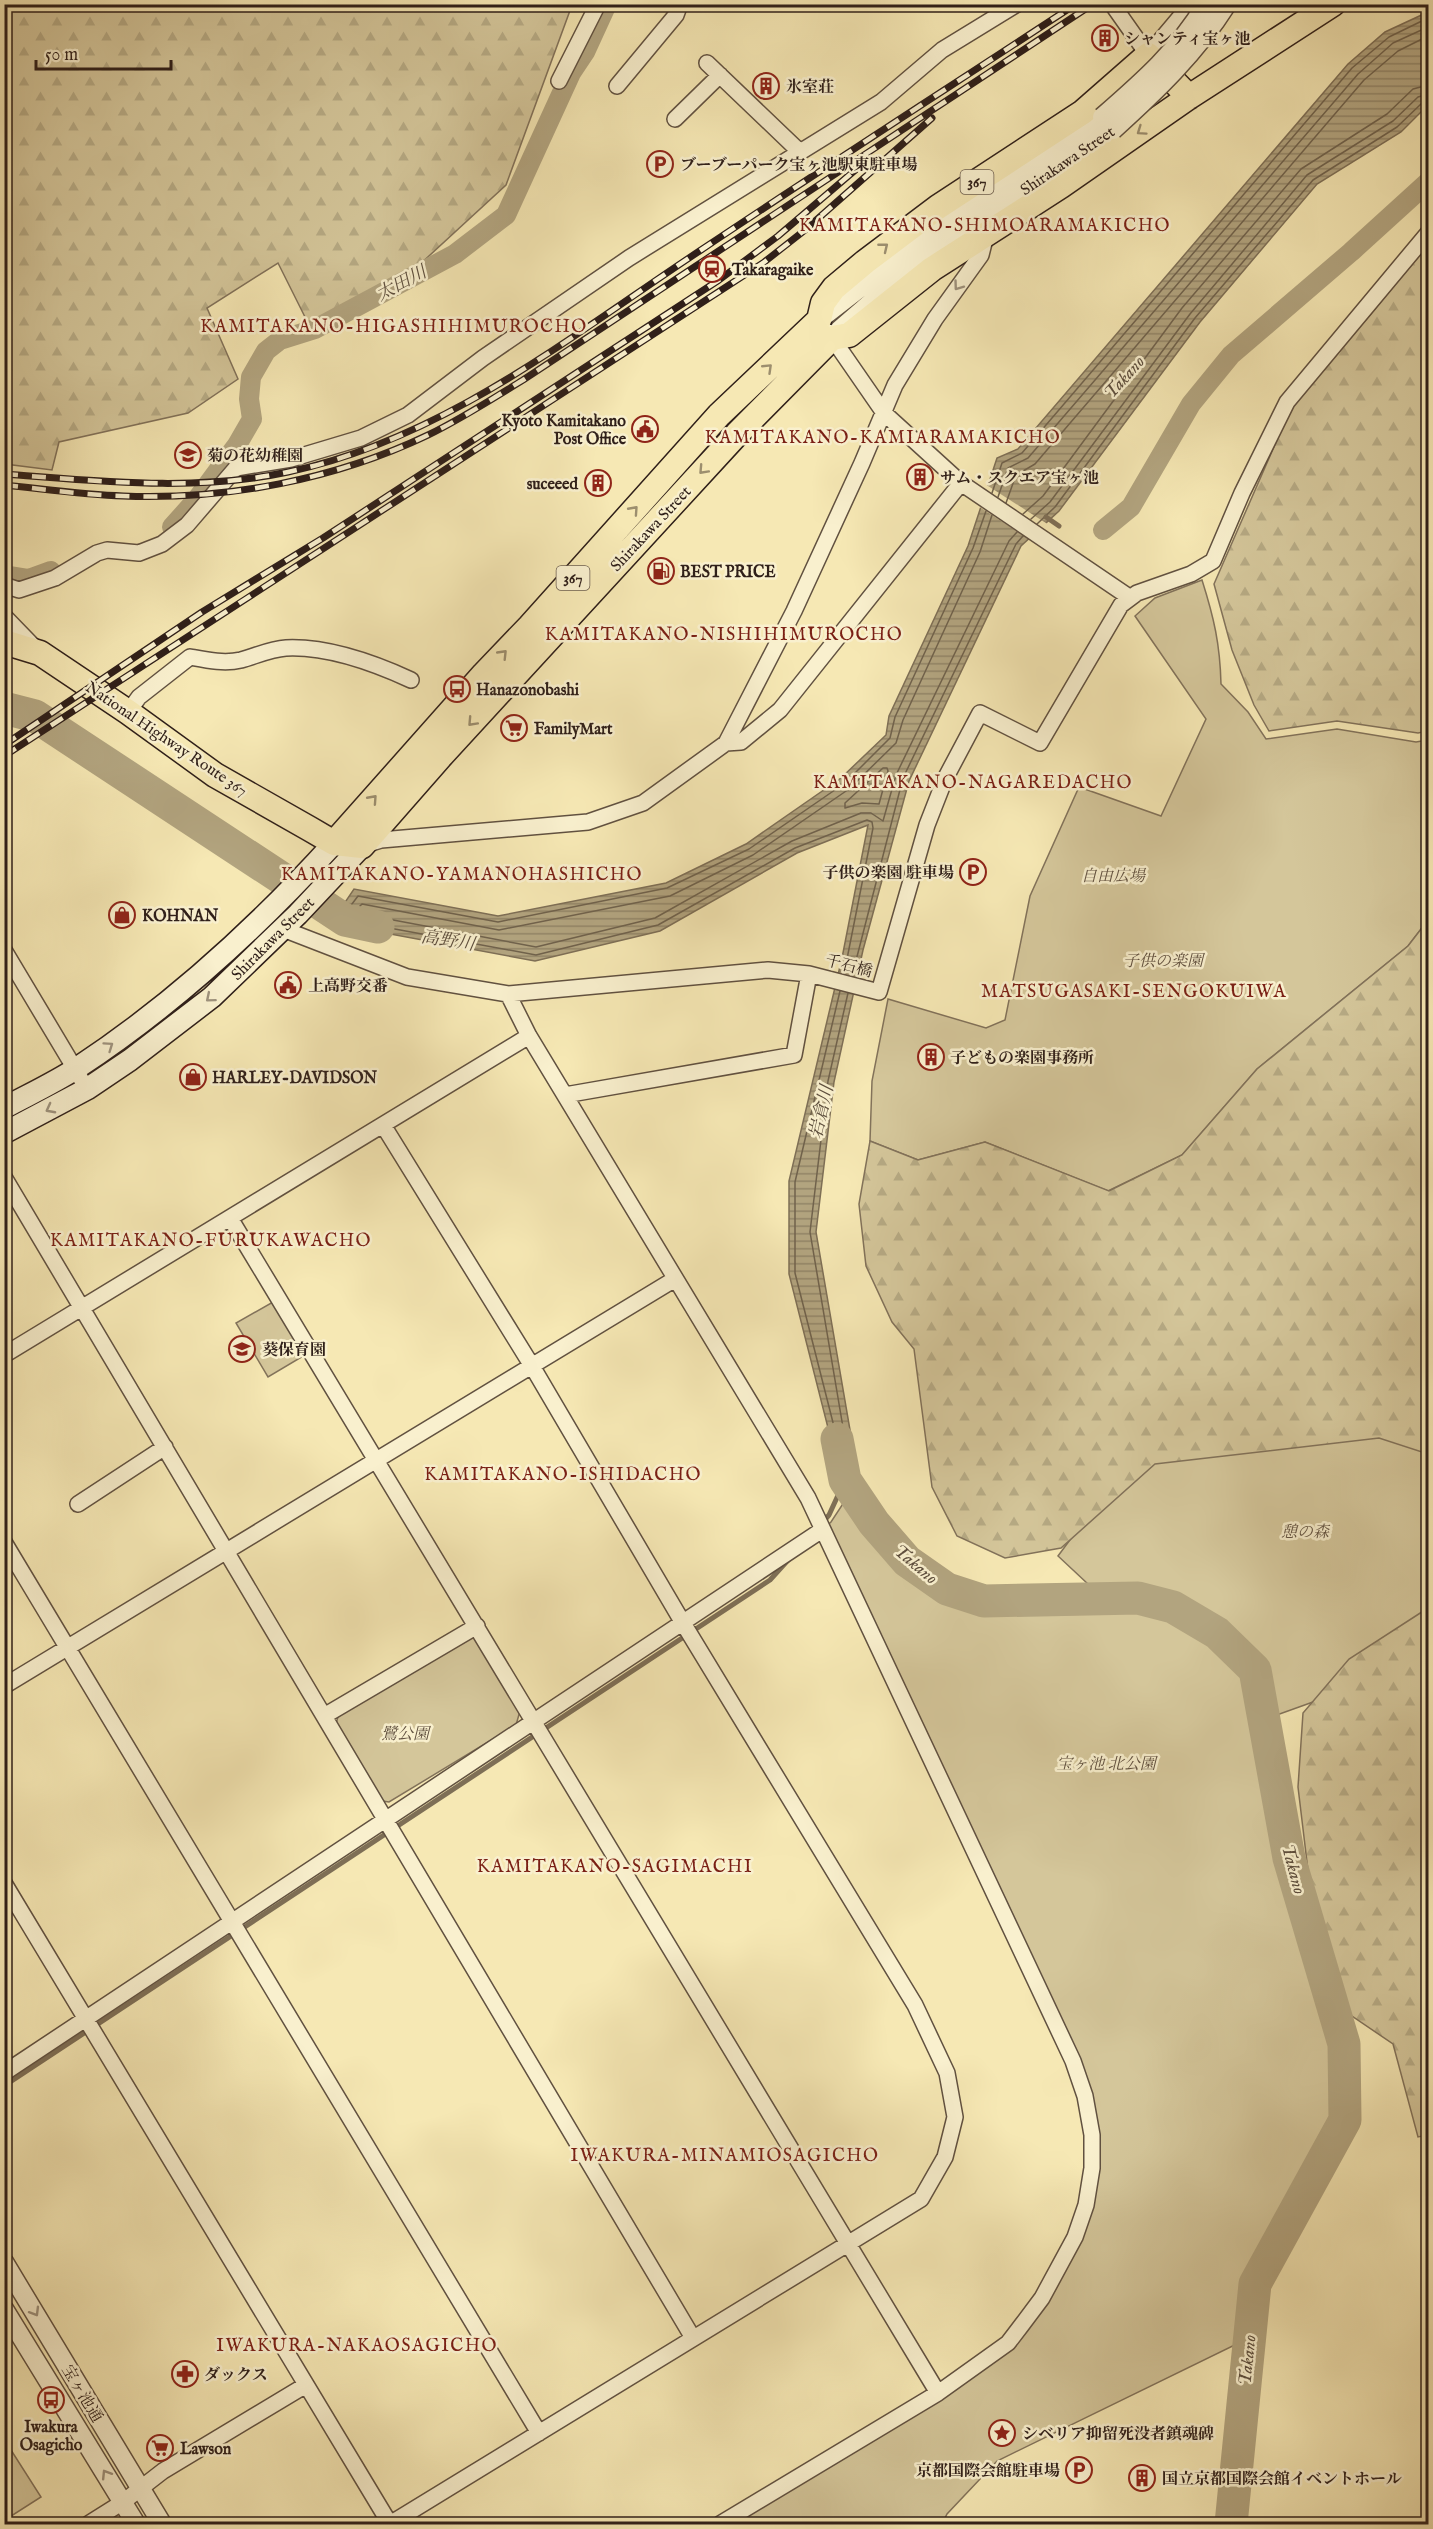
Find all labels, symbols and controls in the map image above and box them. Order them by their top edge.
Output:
building icon: シャンティ宝ヶ池 [1090,23,1120,53]
place label: シャンティ宝ヶ池 [1124,30,1250,50]
scale bar [36,33,171,71]
text: 50 m [45,44,78,67]
building icon: 氷室荘 [751,71,781,101]
place label: 氷室荘 [786,78,834,98]
street label: Shirakawa Street [1017,122,1120,201]
one-way arrow [1137,124,1148,135]
parking icon: ブーブーパーク宝ヶ池駅東駐車場 [645,149,675,179]
place label: ブーブーパーク宝ヶ池駅東駐車場 [680,156,917,176]
road number: 367 [960,170,994,194]
district label: KAMITAKANO-SHIMOARAMAKICHO [799,215,1171,238]
one-way arrow [877,244,888,255]
station icon: Takaragaike [697,254,727,284]
water label: 太田川 [372,261,433,307]
place label: Takaragaike [731,261,814,281]
one-way arrow [954,279,965,290]
district label: KAMITAKANO-HIGASHIHIMUROCHO [200,316,588,339]
water label: Takano [1100,352,1151,404]
one-way arrow [762,364,772,375]
place label: Kyoto Kamitakano Post Office [502,412,627,450]
public building icon: Kyoto Kamitakano Post Office [630,414,660,444]
district label: KAMITAKANO-KAMIARAMAKICHO [705,427,1061,450]
school or university icon: 菊の花幼稚園 [173,440,203,470]
place label: 菊の花幼稚園 [207,447,303,467]
building icon: サム・スクエア宝ヶ池 [905,462,935,492]
one-way arrow [700,463,711,474]
building icon: suceeed [583,468,613,498]
place label: サム・スクエア宝ヶ池 [940,469,1099,489]
place label: suceeed [527,475,578,495]
street label: Shirakawa Street [607,482,697,576]
one-way arrow [627,506,638,516]
fuel station icon: BEST PRICE [646,556,676,586]
place label: BEST PRICE [680,563,776,583]
road number: 367 [556,566,590,590]
district label: KAMITAKANO-NISHIHIMUROCHO [545,624,903,647]
one-way arrow [496,650,507,660]
bus stop icon: Hanazonobashi [442,674,472,704]
street label: National Highway Route 367 [81,678,251,801]
place label: Hanazonobashi [476,681,580,701]
supermarket icon: FamilyMart [499,713,529,743]
one-way arrow [468,715,479,726]
place label: FamilyMart [534,720,613,740]
district label: KAMITAKANO-NAGAREDACHO [813,772,1133,795]
one-way arrow [366,796,377,806]
parking icon: 子供の楽園 駐車場 [958,857,988,887]
district label: KAMITAKANO-YAMANOHASHICHO [281,864,643,887]
place label: 子供の楽園 駐車場 [823,864,954,884]
park label: 自由広場 [1081,867,1147,887]
street label: Shirakawa Street [228,893,320,985]
shop icon: KOHNAN [107,900,137,930]
place label: KOHNAN [142,907,218,927]
water label: 高野川 [419,926,478,957]
street label: 千石橋 [823,951,874,983]
park label: 子供の楽園 [1123,952,1206,972]
public building icon: 上高野交番 [273,970,303,1000]
place label: 上高野交番 [308,977,388,997]
district label: MATSUGASAKI-SENGOKUIWA [981,981,1287,1004]
one-way arrow [206,991,217,1002]
one-way arrow [102,1042,113,1053]
building icon: 子どもの楽園事務所 [916,1042,946,1072]
place label: 子どもの楽園事務所 [950,1049,1094,1069]
shop icon: HARLEY-DAVIDSON [178,1062,208,1092]
place label: HARLEY-DAVIDSON [212,1069,377,1089]
water label: 岩倉川 [805,1081,840,1141]
one-way arrow [46,1102,56,1113]
district label: KAMITAKANO-FURUKAWACHO [50,1230,372,1253]
school or university icon: 葵保育園 [227,1334,257,1364]
place label: 葵保育園 [262,1341,326,1361]
district label: KAMITAKANO-ISHIDACHO [424,1464,702,1487]
park label: 憩の森 [1281,1523,1331,1543]
water label: Takano [888,1540,942,1590]
park label: 鷺公園 [381,1725,432,1745]
park label: 宝ヶ池 北公園 [1056,1755,1159,1775]
water label: Takano [1275,1842,1310,1897]
district label: KAMITAKANO-SAGIMACHI [477,1856,753,1879]
district label: IWAKURA-MINAMIOSAGICHO [571,2145,879,2168]
one-way arrow [27,2306,39,2316]
water label: Takano [1234,2334,1263,2387]
district label: IWAKURA-NAKAOSAGICHO [216,2335,498,2358]
pharmacy icon: ダックス [170,2359,200,2389]
street label: 宝ヶ池通 [56,2361,106,2427]
place label: ダックス [204,2366,268,2386]
bus stop icon: Iwakura Osagicho [36,2385,66,2415]
place label: Iwakura Osagicho [20,2418,83,2456]
place icon: シベリア抑留死没者鎮魂碑 [987,2418,1017,2448]
place label: シベリア抑留死没者鎮魂碑 [1022,2425,1214,2445]
supermarket icon: Lawson [145,2433,175,2463]
place label: Lawson [180,2440,232,2460]
parking icon: 京都国際会館駐車場 [1064,2455,1094,2485]
place label: 京都国際会館駐車場 [916,2462,1060,2482]
building icon: 国立京都国際会館イベントホール [1127,2463,1157,2493]
one-way arrow [101,2470,113,2480]
place label: 国立京都国際会館イベントホール [1162,2470,1402,2490]

